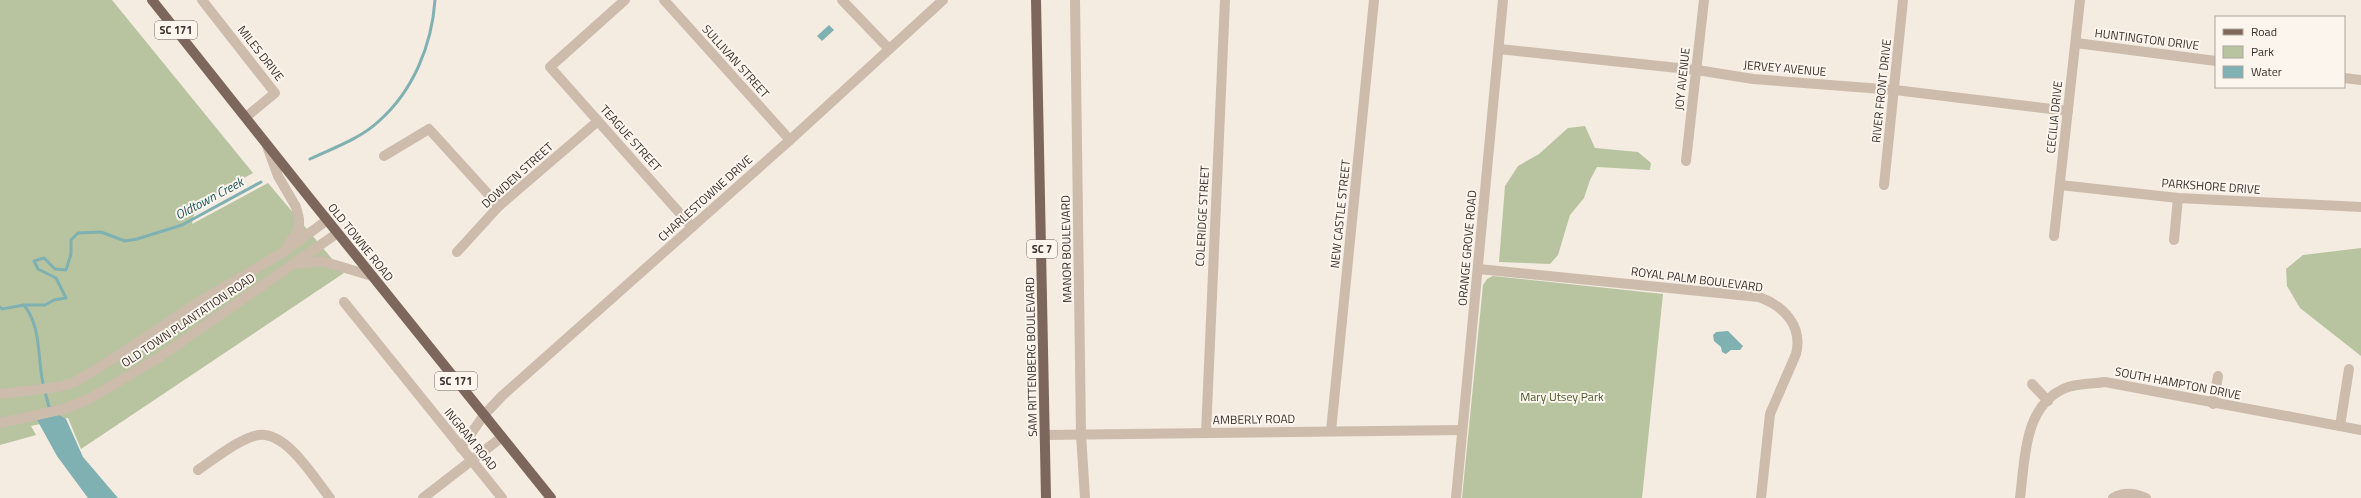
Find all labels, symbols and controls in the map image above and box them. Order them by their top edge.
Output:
legend [2215,16,2345,88]
street label: SULLIVAN STREET [698,20,775,102]
road number: SC 171 [155,21,197,39]
street label: MILES DRIVE [233,21,289,85]
text: Road [2251,22,2277,41]
street label: HUNTINGTON DRIVE [2094,23,2201,55]
street label: RIVER FRONT DRIVE [1866,38,1896,144]
text: Park [2251,42,2274,61]
street label: JOY AVENUE [1669,46,1695,111]
street label: JERVEY AVENUE [1743,55,1828,81]
text: Water [2251,62,2282,81]
street label: CECILIA DRIVE [2041,79,2067,154]
street label: TEAGUE STREET [596,100,667,176]
street label: DOWDEN STREET [477,137,558,213]
street label: CHARLESTOWNE DRIVE [653,150,757,246]
street label: NEW CASTLE STREET [1325,158,1355,269]
street label: COLERIDGE STREET [1190,164,1214,267]
water label: Oldtown Creek [171,171,249,224]
street label: PARKSHORE DRIVE [2161,173,2261,199]
street label: ORANGE GROVE ROAD [1452,189,1482,307]
street label: MANOR BOULEVARD [1056,195,1076,303]
street label: OLD TOWNE ROAD [323,199,399,286]
road number: SC 7 [1027,240,1057,258]
street label: ROYAL PALM BOULEVARD [1630,261,1764,297]
street label: OLD TOWN PLANTATION ROAD [117,268,259,372]
street label: SAM RITTENBERG BOULEVARD [1020,277,1042,437]
street label: SOUTH HAMPTON DRIVE [2113,361,2243,405]
road number: SC 171 [435,372,477,390]
park label: Mary Utsey Park [1520,387,1604,406]
street label: INGRAM ROAD [440,404,502,475]
street label: AMBERLY ROAD [1213,409,1296,429]

